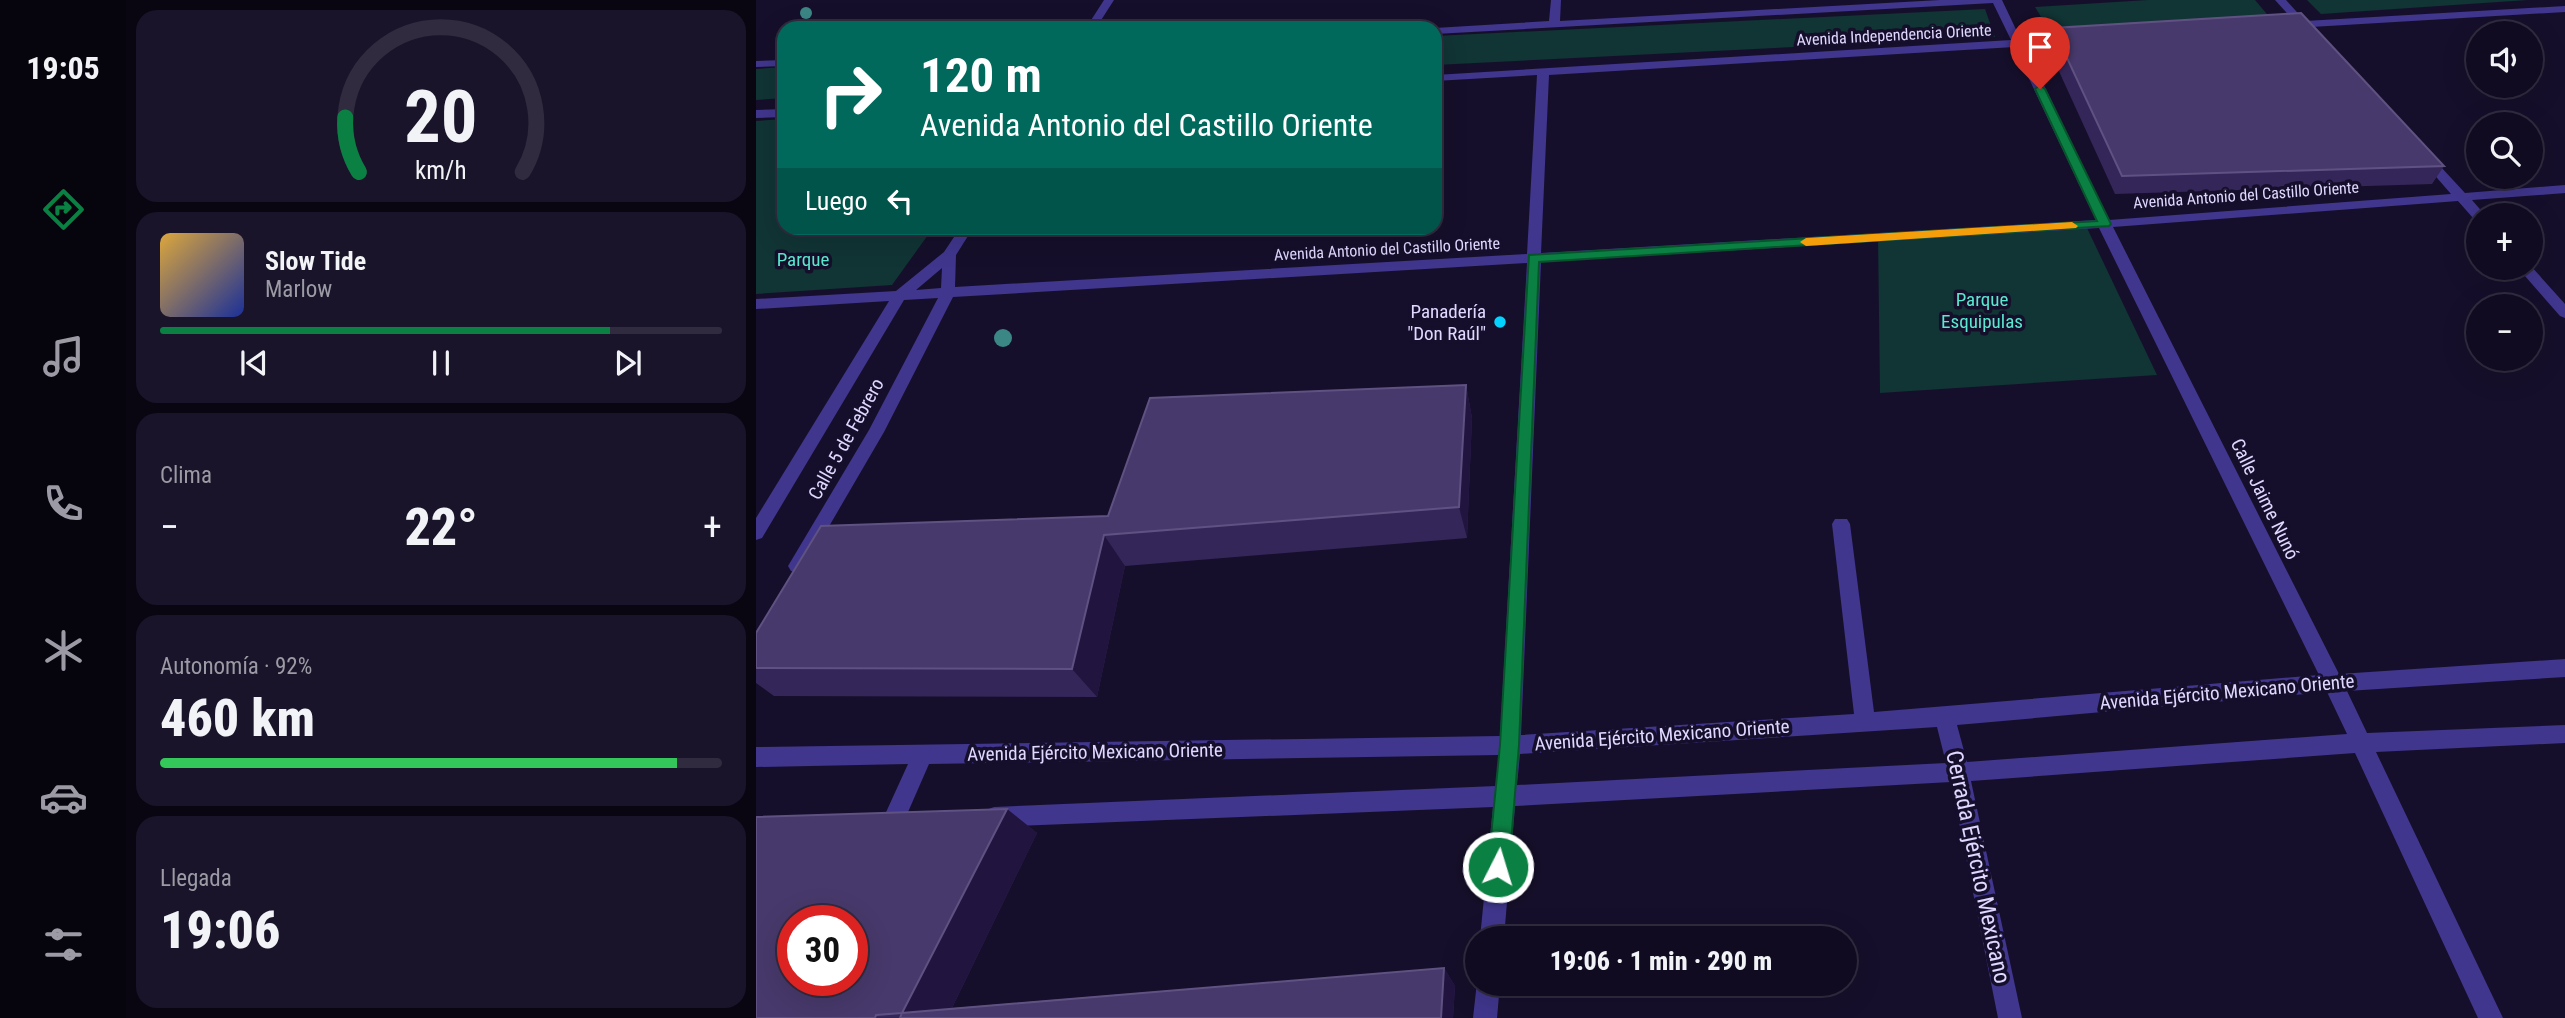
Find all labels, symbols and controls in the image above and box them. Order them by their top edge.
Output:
pin [2010,17,2070,89]
street label: Avenida Independencia Oriente [1796,20,1992,50]
map controls [2466,21,2543,371]
button: sound [2466,21,2543,98]
icon: arrive [2021,28,2059,66]
text: 120 m [920,47,1042,104]
text: 19:05 [26,49,100,87]
icon: right [805,49,896,140]
text: 20 [404,74,478,160]
text: Avenida Antonio del Castillo Oriente [920,106,1373,144]
button: search [2466,112,2543,189]
text: km/h [415,156,467,185]
street label: Avenida Antonio del Castillo Oriente [2132,178,2360,212]
icon: left [881,182,919,220]
icon: directions [39,185,88,234]
text: Luego [805,186,867,216]
button: + [2466,203,2543,280]
street label: Avenida Antonio del Castillo Oriente [1273,234,1501,264]
text: Slow Tide [265,246,366,276]
park label: Parque [777,248,829,271]
text: Marlow [265,276,332,303]
park label: Parque Esquipulas [1941,288,2023,333]
button: − [2466,294,2543,371]
place label: Panadería "Don Raúl" [1407,300,1486,345]
marker: Panadería "Don Raúl" [1492,314,1508,330]
icon: music [39,332,88,381]
icon: previous [235,344,273,382]
icon: pause [422,344,460,382]
icon: next [609,344,647,382]
street label: Calle 5 de Febrero [803,374,889,504]
street label: Calle Jaime Nunó [2226,435,2304,563]
text: Clima [160,462,212,489]
icon: phone [39,479,88,528]
text: 22° [404,497,478,558]
text: − [160,505,179,549]
text: + [703,505,722,549]
icon: climate [39,626,88,675]
text: Autonomía · 92% [160,653,312,680]
street label: Avenida Ejército Mexicano Oriente [2099,669,2355,715]
text: 460 km [160,688,315,749]
street label: Avenida Ejército Mexicano Oriente [1534,715,1790,755]
street label: Avenida Ejército Mexicano Oriente [967,738,1223,766]
street label: Cerrada Ejército Mexicano [1940,748,2016,986]
icon: car [39,773,88,822]
position arrow [1461,830,1535,904]
text: Llegada [160,865,232,892]
text: 19:06 [160,900,280,961]
speed limit sign: 30 [777,905,868,996]
icon: filters [39,920,88,969]
text: 19:06 · 1 min · 290 m [1550,946,1772,976]

